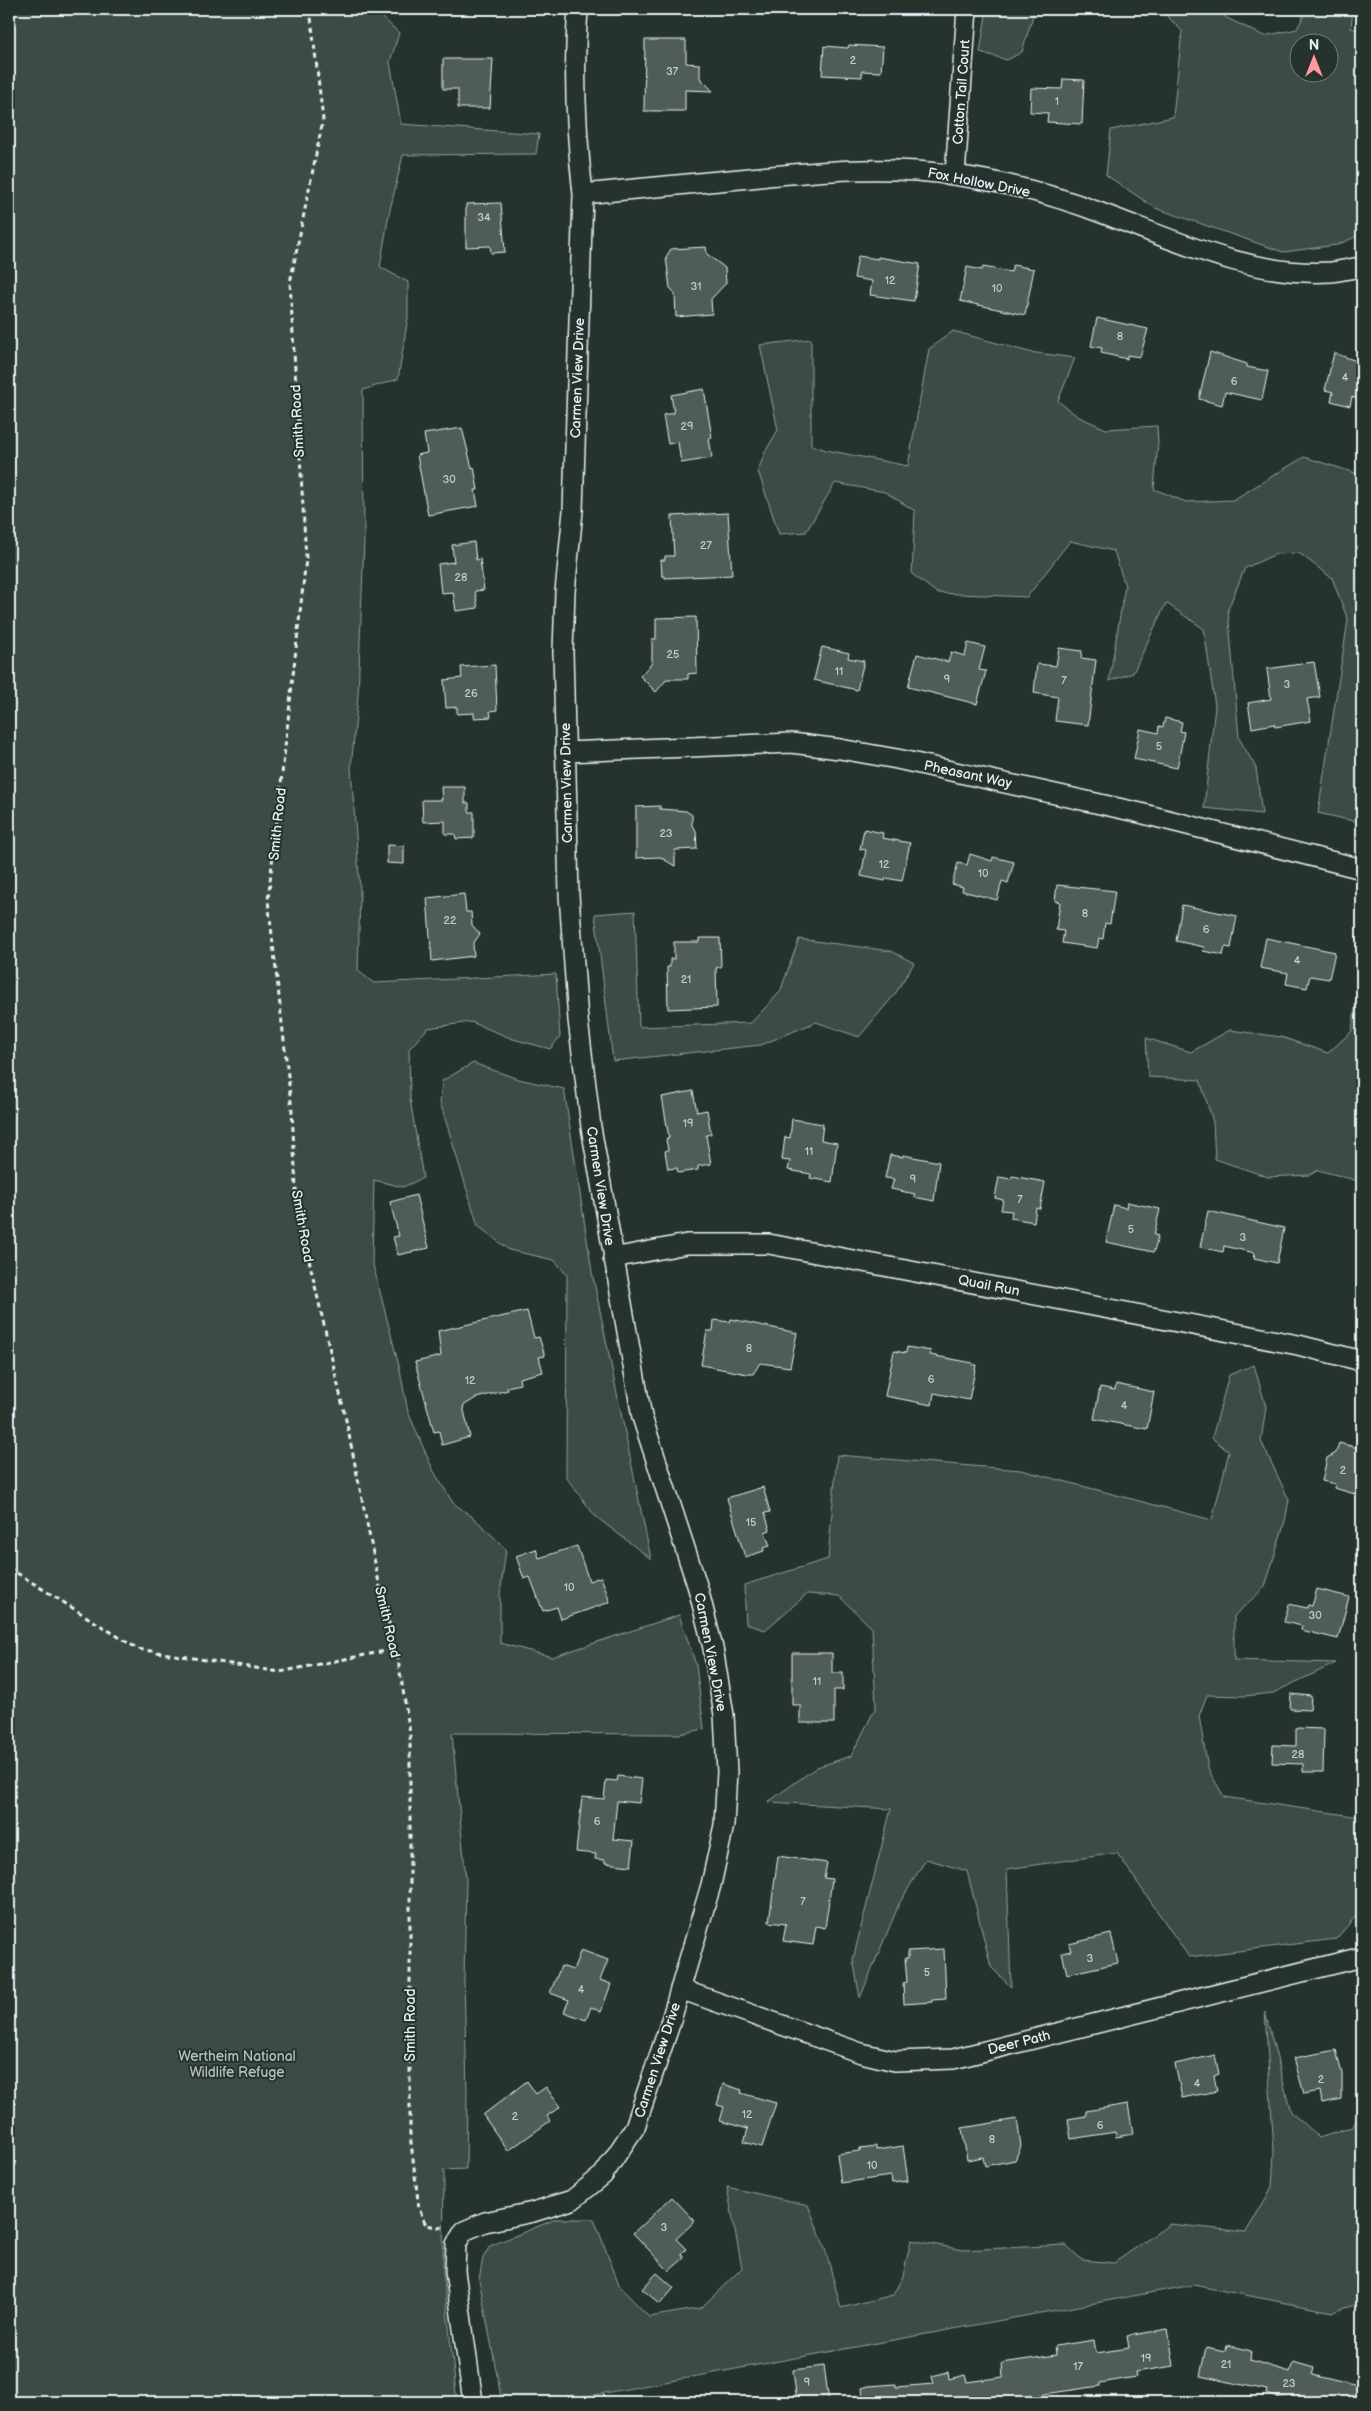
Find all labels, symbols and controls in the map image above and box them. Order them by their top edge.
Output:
north arrow [1288,32,1338,82]
text: N [1309,37,1319,54]
street label: Cotton Tail Court [949,38,974,145]
house number: 2 [850,54,857,67]
house number: 37 [666,65,679,78]
house number: 1 [1055,95,1059,108]
street label: Fox Hollow Drive [926,164,1032,201]
house number: 34 [477,211,491,224]
house number: 12 [885,274,896,287]
house number: 31 [690,280,702,293]
house number: 10 [992,282,1003,295]
street label: Carmen View Drive [567,318,588,438]
house number: 8 [1117,330,1123,343]
house number: 4 [1342,371,1349,384]
house number: 6 [1231,375,1238,388]
street label: Smith Road [287,384,308,458]
house number: 29 [681,420,693,433]
house number: 30 [442,473,456,486]
house number: 27 [700,539,713,552]
house number: 28 [455,571,467,584]
house number: 25 [667,648,679,661]
house number: 11 [835,665,843,678]
house number: 9 [944,673,950,686]
house number: 7 [1061,674,1067,687]
house number: 3 [1284,678,1291,691]
house number: 26 [464,687,478,700]
street label: Carmen View Drive [557,723,576,843]
house number: 5 [1156,740,1162,753]
street label: Pheasant Way [922,757,1014,792]
street label: Smith Road [265,787,290,861]
house number: 23 [659,827,673,840]
house number: 12 [879,858,890,871]
house number: 10 [978,867,989,880]
house number: 8 [1082,907,1088,920]
house number: 22 [444,914,457,927]
house number: 6 [1203,923,1210,936]
house number: 4 [1294,954,1301,967]
house number: 21 [681,973,691,986]
house number: 19 [683,1117,693,1130]
street label: Carmen View Drive [583,1125,618,1247]
house number: 11 [805,1145,813,1158]
house number: 9 [910,1173,916,1186]
street label: Smith Road [288,1189,317,1264]
house number: 7 [1017,1193,1023,1206]
house number: 5 [1128,1223,1134,1236]
house number: 3 [1240,1231,1247,1244]
street label: Quail Run [957,1271,1021,1300]
house number: 8 [746,1342,752,1355]
house number: 6 [928,1373,935,1386]
house number: 12 [465,1374,476,1387]
house number: 4 [1121,1399,1128,1412]
house number: 2 [1340,1464,1347,1477]
house number: 15 [746,1516,756,1529]
house number: 10 [564,1581,575,1594]
street label: Smith Road [371,1585,404,1660]
street label: Carmen View Drive [691,1591,730,1713]
house number: 30 [1308,1609,1322,1622]
house number: 11 [813,1675,821,1688]
house number: 28 [1292,1748,1304,1761]
house number: 6 [594,1815,601,1828]
house number: 7 [800,1895,806,1908]
house number: 3 [1087,1952,1094,1965]
house number: 5 [924,1966,930,1979]
house number: 4 [578,1983,585,1996]
street label: Smith Road [402,1989,419,2062]
street label: Carmen View Drive [631,2000,684,2120]
street label: Deer Path [986,2026,1052,2058]
park label: Wertheim National Wildlife Refuge [178,2048,296,2081]
house number: 2 [1318,2073,1325,2086]
house number: 4 [1194,2077,1201,2090]
house number: 12 [742,2108,753,2121]
house number: 2 [512,2110,519,2123]
house number: 6 [1097,2119,1104,2132]
house number: 8 [989,2133,995,2146]
house number: 10 [867,2159,878,2172]
house number: 3 [661,2221,668,2234]
house number: 19 [1141,2352,1151,2365]
house number: 21 [1221,2358,1231,2371]
house number: 17 [1073,2360,1083,2373]
house number: 9 [804,2376,810,2389]
house number: 23 [1282,2377,1296,2390]

